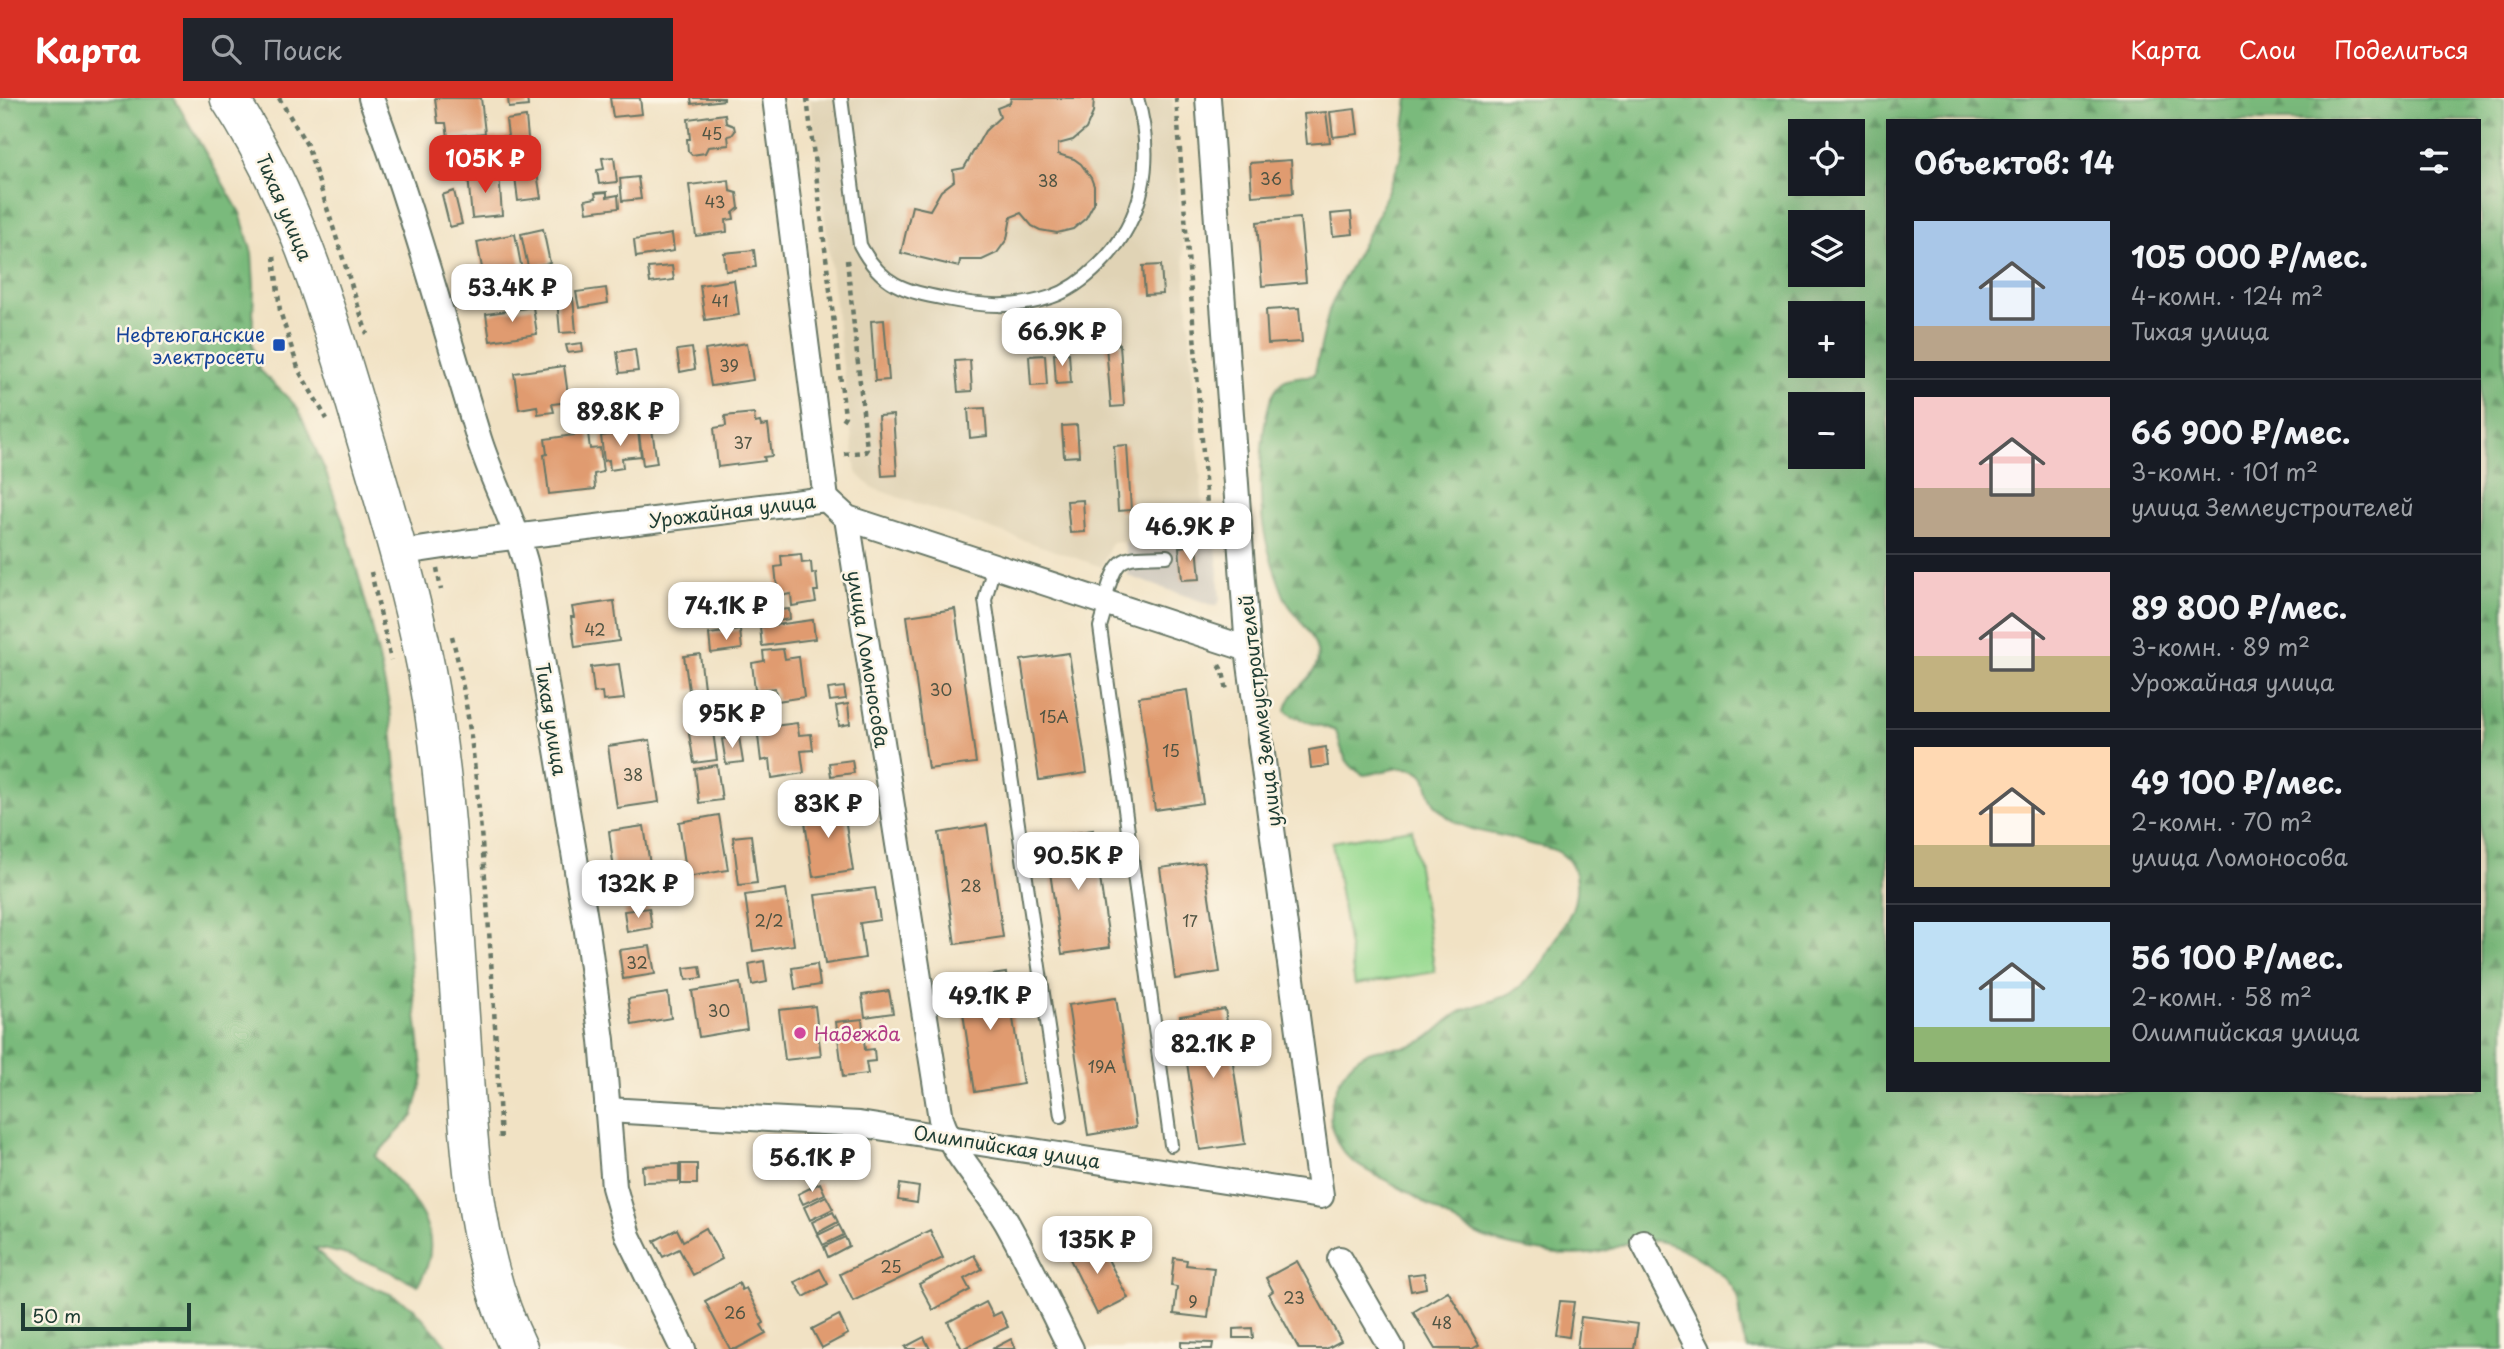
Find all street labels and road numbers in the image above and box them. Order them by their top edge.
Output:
street label: Тихая улица [250,149,320,265]
street label: Урожайная улица [647,486,817,534]
street label: улица Ломоносова [841,568,897,750]
street label: улица Землеустроителей [1231,593,1287,829]
street label: Тихая улица [529,661,575,778]
street label: Олимпийская улица [912,1117,1102,1175]

